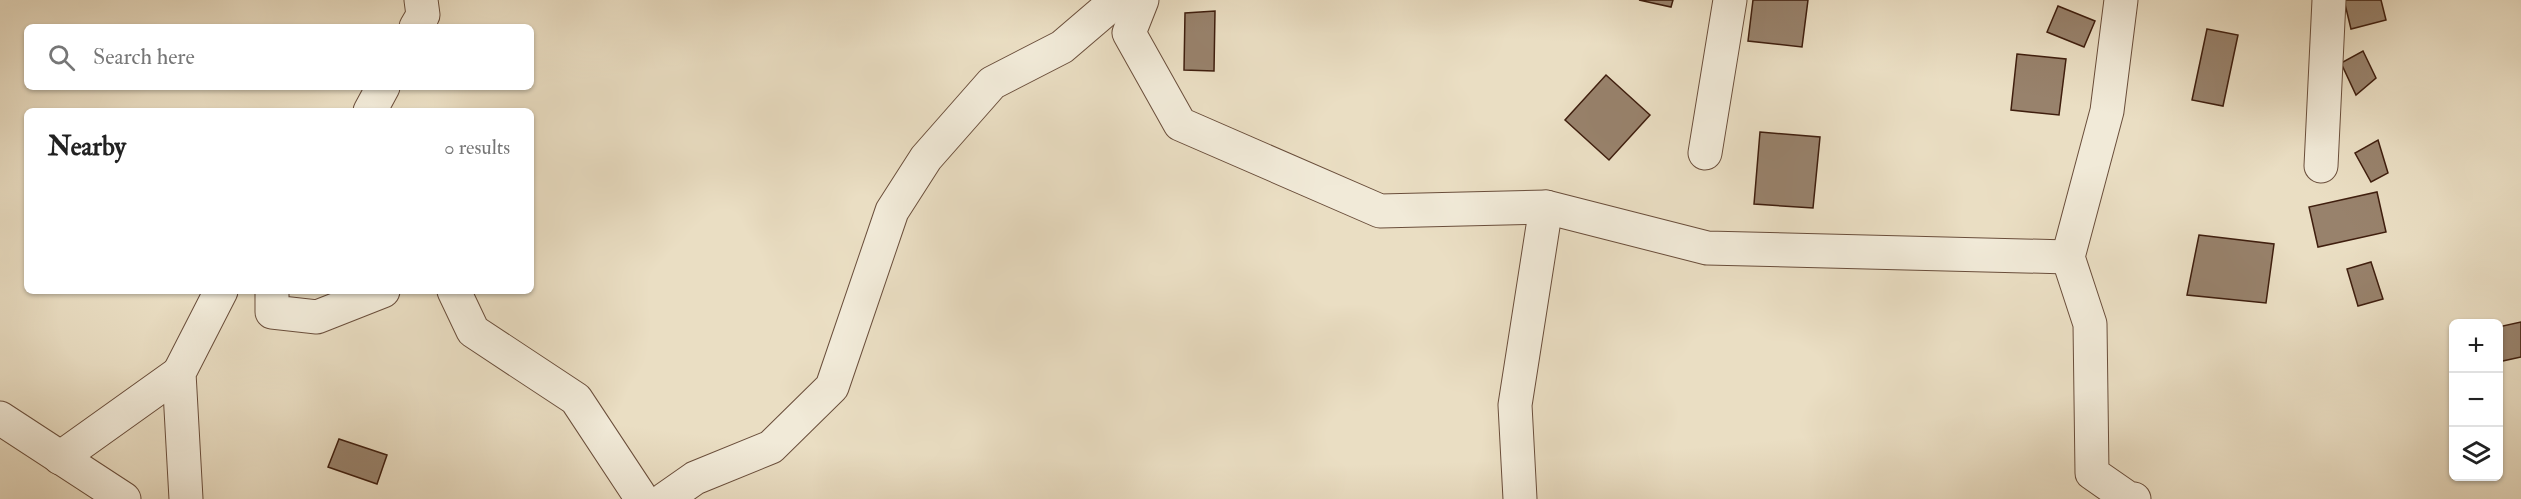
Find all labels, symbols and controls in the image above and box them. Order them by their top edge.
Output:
search box [24,24,534,90]
icon: search [45,41,78,74]
text: Search here [93,43,195,71]
text: Nearby [48,131,126,163]
text: 0 results [444,135,510,160]
map controls [2449,319,2503,481]
button: + [2449,319,2503,373]
button: − [2449,373,2503,427]
button: layers [2449,427,2503,481]

